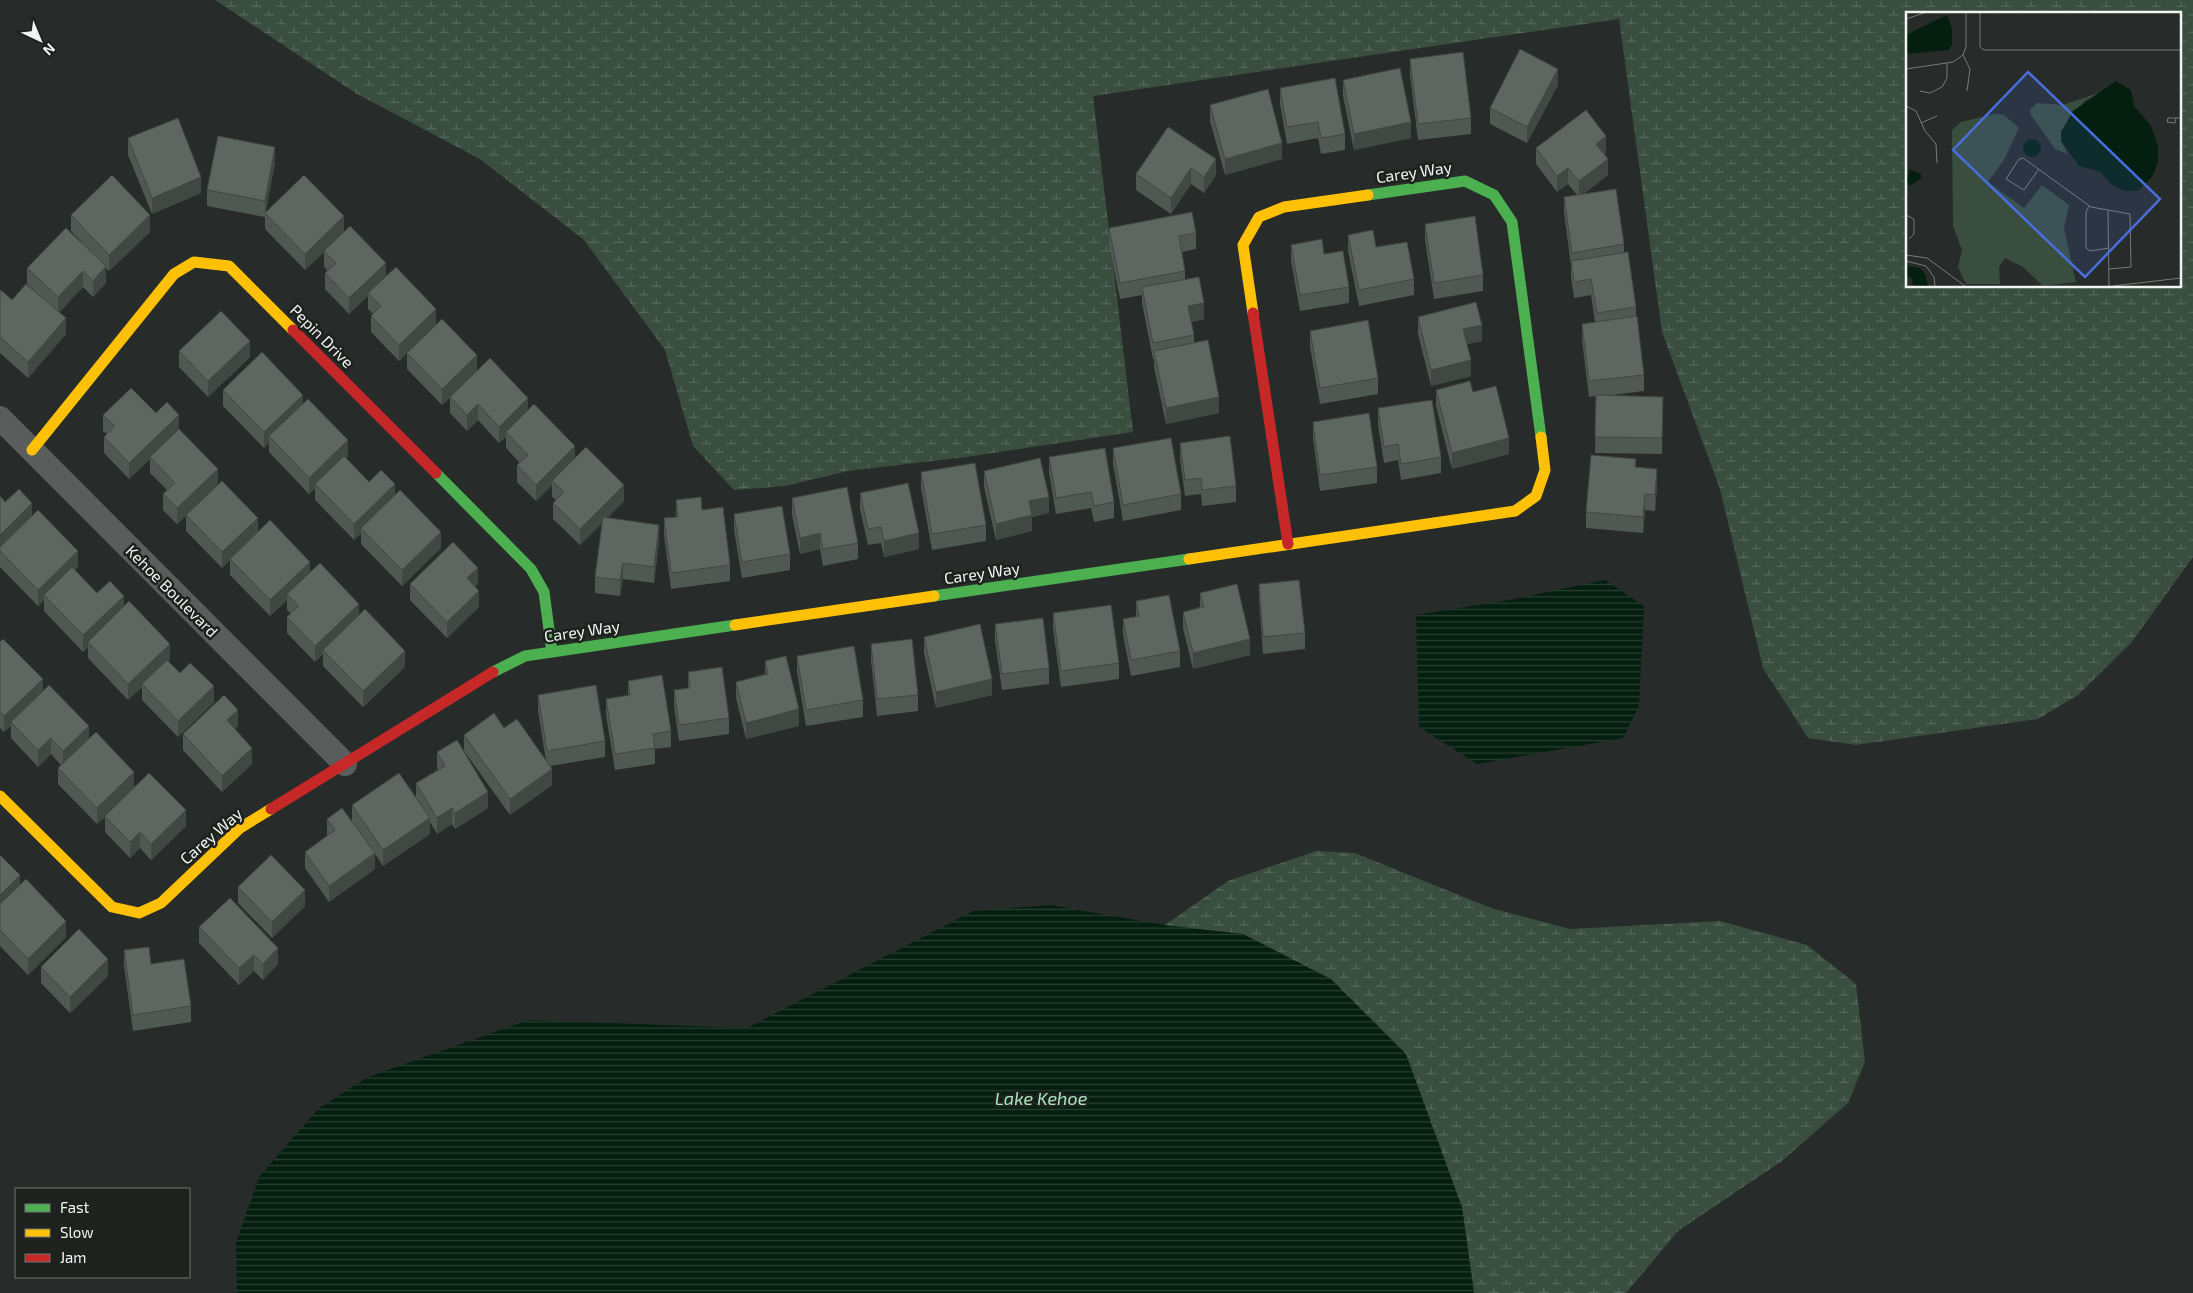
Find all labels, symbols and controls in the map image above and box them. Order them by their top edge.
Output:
inset map [1906,12,2180,288]
north arrow [15,15,65,65]
text: N [40,40,59,59]
street label: Carey Way [1375,157,1454,186]
street label: Pepin Drive [287,300,358,371]
street label: Kehoe Boulevard [122,541,222,641]
street label: Carey Way [943,558,1022,587]
street label: Carey Way [543,616,622,645]
street label: Carey Way [176,803,246,868]
water label: Lake Kehoe [995,1087,1088,1109]
legend [15,1188,190,1278]
text: Fast [60,1198,90,1216]
text: Slow [60,1223,94,1241]
text: Jam [60,1248,86,1266]

